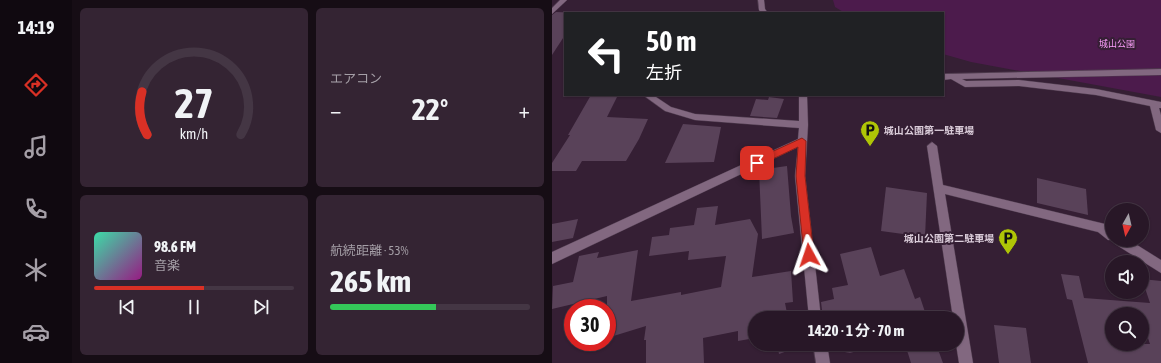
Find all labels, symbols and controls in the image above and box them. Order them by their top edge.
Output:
text: 14:19 [17,17,55,38]
text: 50 m [646,25,696,57]
icon: left [580,28,632,80]
park label: 城山公園 [1099,39,1135,49]
text: 左折 [646,62,682,83]
icon: directions [22,71,50,99]
text: エアコン [330,71,382,86]
text: 27 [174,79,214,127]
text: 22° [412,92,448,126]
text: − [330,97,341,123]
text: + [519,97,530,123]
parking icon: 城山公園第一駐車場 [859,119,881,147]
place label: 城山公園第一駐車場 [884,125,974,136]
text: km/h [180,126,208,142]
icon: music [22,133,50,161]
pin [740,146,774,180]
icon: arrive [746,152,768,174]
icon: phone [22,195,50,223]
north arrow [1105,203,1149,247]
map controls [1105,203,1149,351]
parking icon: 城山公園第二駐車場 [997,227,1019,255]
place label: 城山公園第二駐車場 [904,233,994,244]
position arrow [788,234,830,276]
text: 98.6 FM [154,238,196,255]
text: 航続距離 · 53% [330,243,409,258]
button: sound [1105,255,1149,299]
icon: climate [22,256,50,284]
text: 音楽 [154,258,180,273]
text: 265 km [330,264,411,298]
icon: previous [116,296,138,318]
icon: pause [183,296,205,318]
icon: next [250,296,272,318]
speed limit sign: 30 [564,299,616,351]
button: search [1105,307,1149,351]
icon: car [22,318,50,346]
text: 14:20 · 1 分 · 70 m [808,322,904,339]

